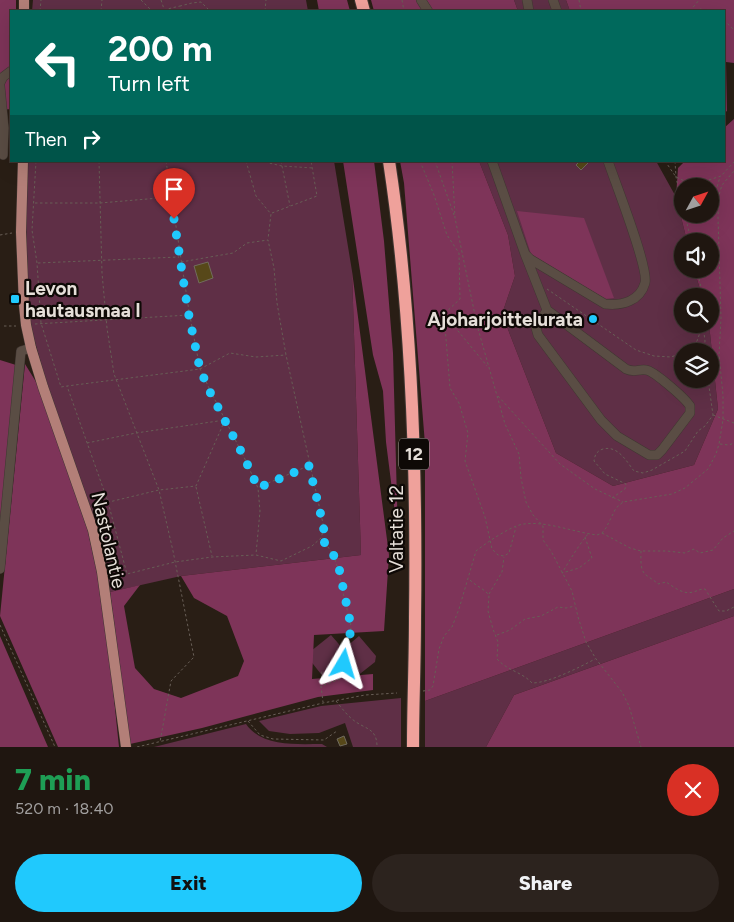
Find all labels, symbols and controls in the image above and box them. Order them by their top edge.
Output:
text: 200 m [108,28,212,70]
icon: left [25,30,90,95]
text: Turn left [108,70,190,97]
icon: right [77,125,105,153]
text: Then [25,128,67,151]
pin [153,168,195,219]
icon: arrive [160,175,188,203]
north arrow [674,178,719,222]
map controls [674,178,719,388]
button: sound [674,233,719,278]
place label: Levon hautausmaa I [25,277,141,322]
button: search [674,288,719,333]
marker: Levon hautausmaa I [9,293,21,305]
place label: Ajoharjoittelurata [427,308,583,331]
marker: Ajoharjoittelurata [587,313,599,325]
button: layers [674,343,719,388]
road number: 12 [399,438,429,469]
street label: Valtatie 12 [385,485,408,573]
street label: Nastolantie [86,490,131,590]
position arrow [317,637,369,689]
text: 7 min [15,761,91,798]
button: close [667,764,719,816]
text: 520 m · 18:40 [15,799,114,818]
button: Exit [15,854,362,912]
button: Share [372,854,719,912]

